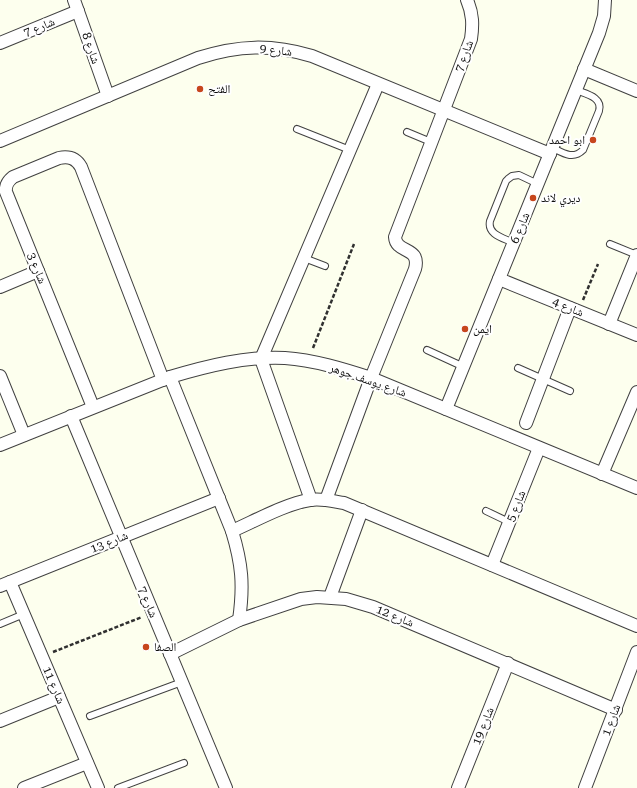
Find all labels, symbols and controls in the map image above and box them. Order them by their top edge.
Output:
street label: شارع 7 [21,14,57,41]
street label: شارع 8 [78,30,103,66]
street label: شارع 7 [452,38,477,74]
street label: شارع 9 [259,41,293,60]
place label: الفتح [208,82,231,96]
marker: الفتح [195,84,205,94]
place label: ابو احمد [549,133,585,147]
marker: ابو احمد [588,135,598,145]
place label: ديري لاند [541,191,581,208]
marker: ديري لاند [528,193,538,203]
street label: شارع 6 [507,210,534,246]
street label: شارع 3 [23,250,50,286]
street label: شارع 4 [550,294,586,321]
place label: ايمن [473,322,492,336]
marker: ايمن [460,324,470,334]
street label: شارع يوسف جوهر [326,360,408,401]
street label: شارع 5 [503,488,530,524]
street label: شارع 13 [88,528,130,557]
street label: شارع 7 [134,584,161,620]
street label: شارع 12 [374,602,416,631]
place label: الصفا [154,640,177,654]
marker: الصفا [141,642,151,652]
street label: شارع 11 [39,664,68,706]
street label: شارع 1 [599,702,624,738]
street label: شارع 19 [469,705,498,747]

